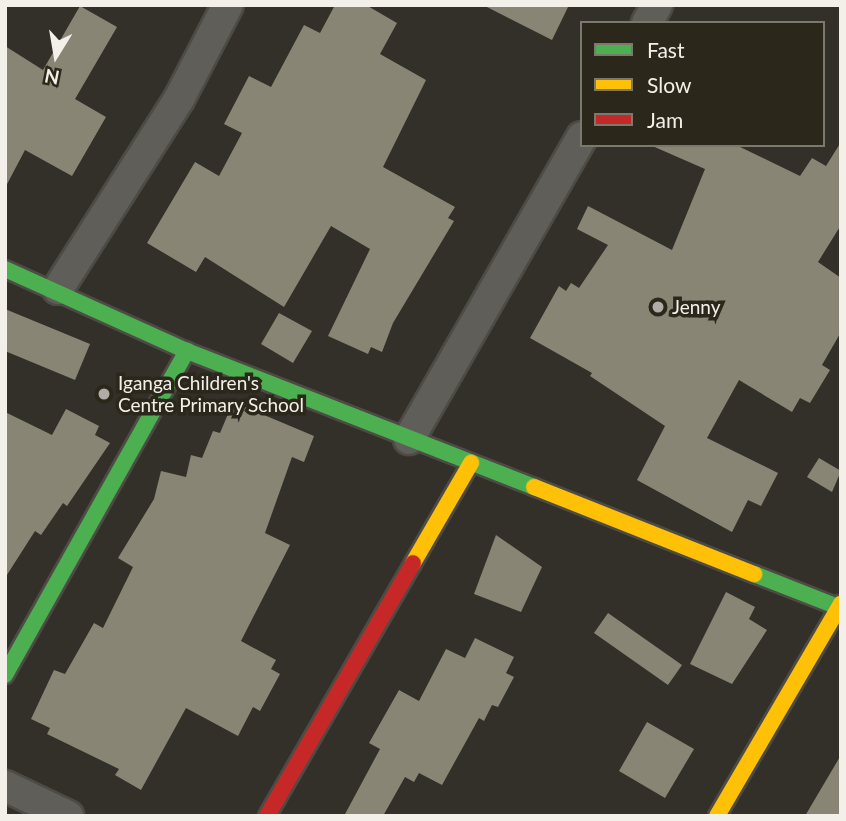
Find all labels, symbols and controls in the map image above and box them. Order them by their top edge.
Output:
north arrow [21,21,91,91]
legend [580,21,825,147]
text: Fast [647,37,684,62]
text: N [43,64,61,90]
text: Slow [647,72,691,97]
text: Jam [647,107,683,132]
place label: Jenny [672,296,720,318]
marker: Jenny [650,299,666,315]
place label: Iganga Children's Centre Primary School [118,372,305,416]
marker: Iganga Children's Centre Primary School [96,386,112,402]

